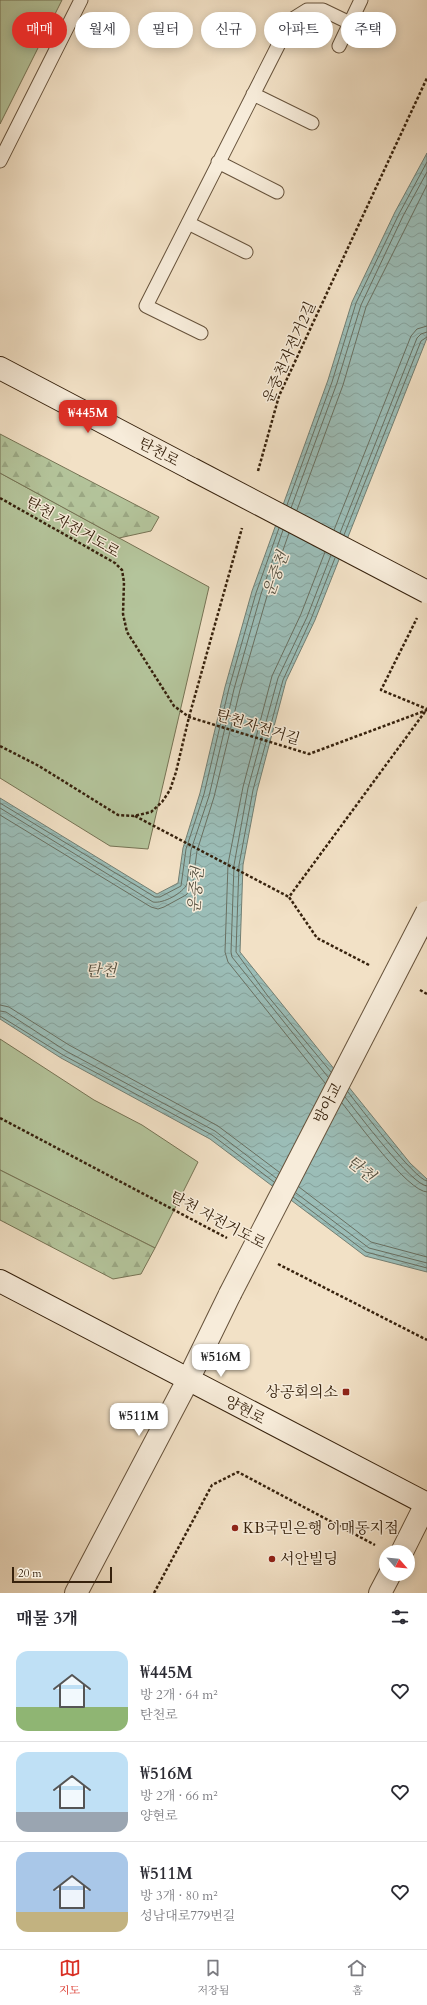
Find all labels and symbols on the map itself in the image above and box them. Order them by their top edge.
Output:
street label: 운중천자전거2길 [258,298,320,406]
pin: ₩445M [60,400,116,434]
street label: 탄천로 [135,433,183,471]
street label: 탄천 자전거도로 [22,492,124,562]
water label: 운중천 [258,547,295,600]
street label: 탄천자전거길 [213,705,303,749]
water label: 운중천 [183,864,209,914]
water label: 탄천 [86,960,118,982]
street label: 방아교 [309,1079,347,1127]
water label: 탄천 [342,1151,381,1188]
street label: 탄천 자전거도로 [167,1186,270,1254]
pin: ₩516M [193,1344,249,1378]
place label: 상공회의소 [266,1382,339,1402]
marker: 상공회의소 [341,1387,351,1397]
street label: 양현로 [221,1391,269,1429]
pin: ₩511M [111,1403,167,1437]
place label: KB국민은행 이매동지점 [243,1518,399,1538]
marker: KB국민은행 이매동지점 [230,1523,240,1533]
north arrow [379,1545,415,1581]
place label: 서안빌딩 [280,1549,338,1569]
marker: 서안빌딩 [267,1554,277,1564]
scale bar [12,1565,112,1584]

